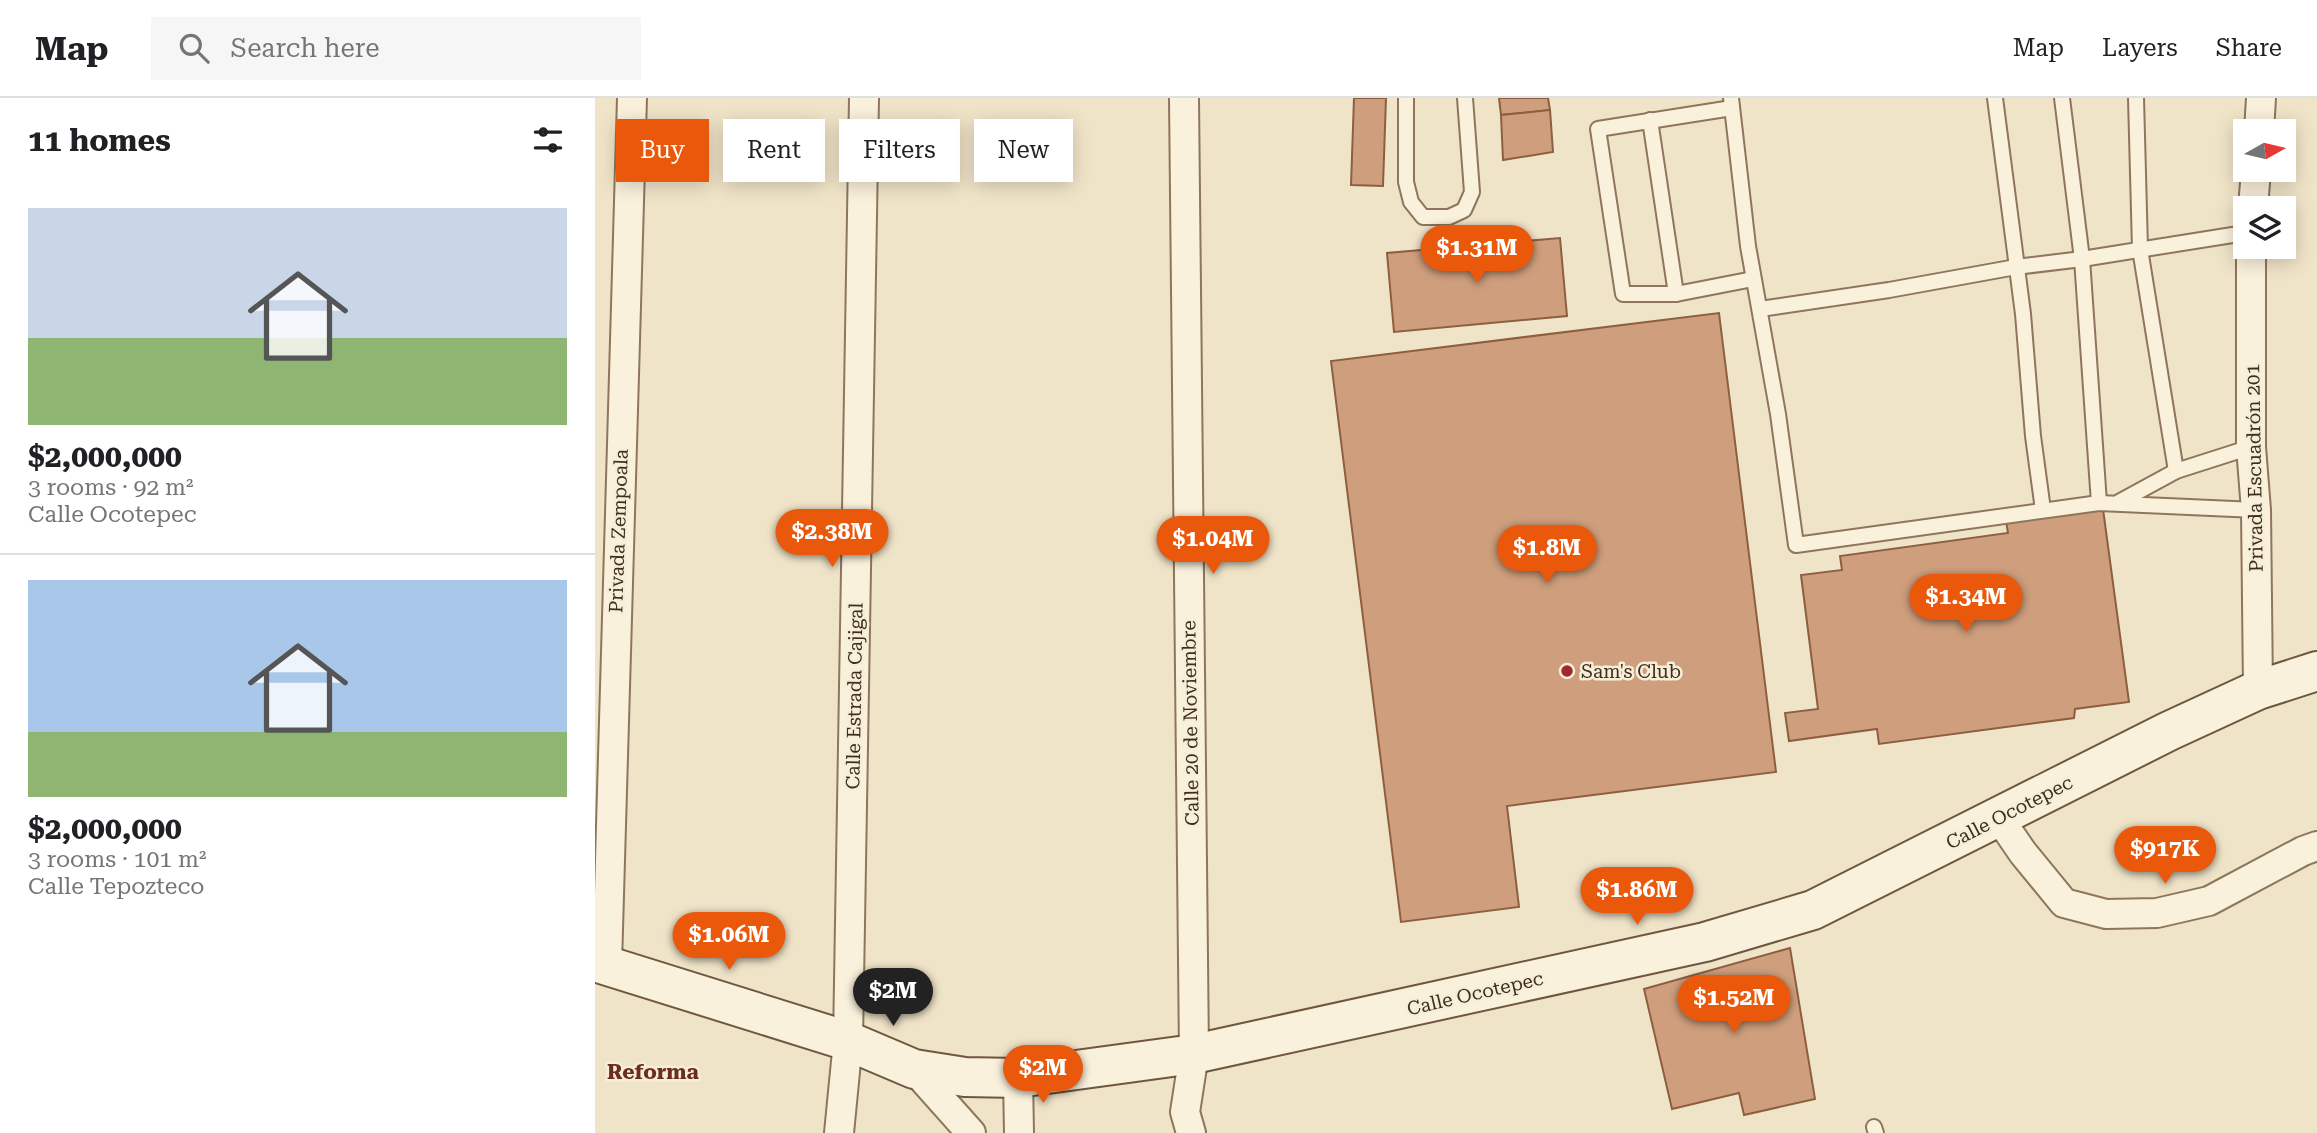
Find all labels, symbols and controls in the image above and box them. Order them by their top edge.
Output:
search box [151,17,641,80]
text: Map [35,29,109,68]
icon: search [175,29,213,67]
text: Search here [231,33,380,63]
text: Map [2013,34,2064,62]
text: Layers [2102,34,2178,62]
text: Share [2216,34,2282,62]
chip: Buy [616,119,709,182]
chip: Rent [723,119,825,182]
chip: Filters [839,119,960,182]
chip: New [974,119,1073,182]
north arrow [2233,119,2296,182]
map controls [2233,119,2296,259]
icon: filters [529,121,567,159]
text: 11 homes [28,123,171,158]
button: layers [2233,196,2296,259]
pin: $1.31M [1420,226,1534,285]
text: $1.31M [1437,234,1517,261]
icon: home [235,253,361,379]
street label: Privada Escuadrón 201 [2241,364,2268,572]
text: $2,000,000 [28,439,182,474]
street label: Privada Zempoala [604,448,633,614]
text: 3 rooms · 92 m² [28,474,194,501]
text: Calle Ocotepec [28,501,197,528]
pin: $2.38M [775,510,889,569]
pin: $1.04M [1156,517,1270,576]
text: $2.38M [792,518,872,545]
text: $1.04M [1173,525,1253,552]
pin: $1.8M [1498,526,1596,585]
text: $1.8M [1513,534,1581,561]
pin: $1.34M [1909,574,2023,634]
text: $1.34M [1926,583,2006,610]
street label: Calle Estrada Cajigal [841,602,868,790]
street label: Calle 20 de Noviembre [1177,620,1204,826]
icon: home [235,625,361,751]
place label: Sam's Club [1581,660,1681,683]
marker: Sam's Club [1559,663,1575,679]
street label: Calle Ocotepec [1942,771,2076,854]
text: $2,000,000 [28,811,182,846]
pin: $917K [2116,826,2214,886]
text: $917K [2130,835,2200,862]
text: 3 rooms · 101 m² [28,846,206,873]
pin: $1.86M [1580,868,1694,927]
text: Calle Tepozteco [28,873,204,900]
text: $1.86M [1597,876,1677,903]
pin: $1.06M [672,912,786,972]
text: $1.06M [689,921,769,948]
street label: Calle Ocotepec [1405,967,1546,1020]
pin: $2M [859,968,927,1028]
pin: $1.52M [1677,976,1791,1035]
text: $2M [869,977,917,1004]
text: $1.52M [1694,984,1774,1011]
pin: $2M [1009,1046,1077,1105]
text: $2M [1019,1054,1067,1081]
district label: Reforma [607,1060,700,1084]

